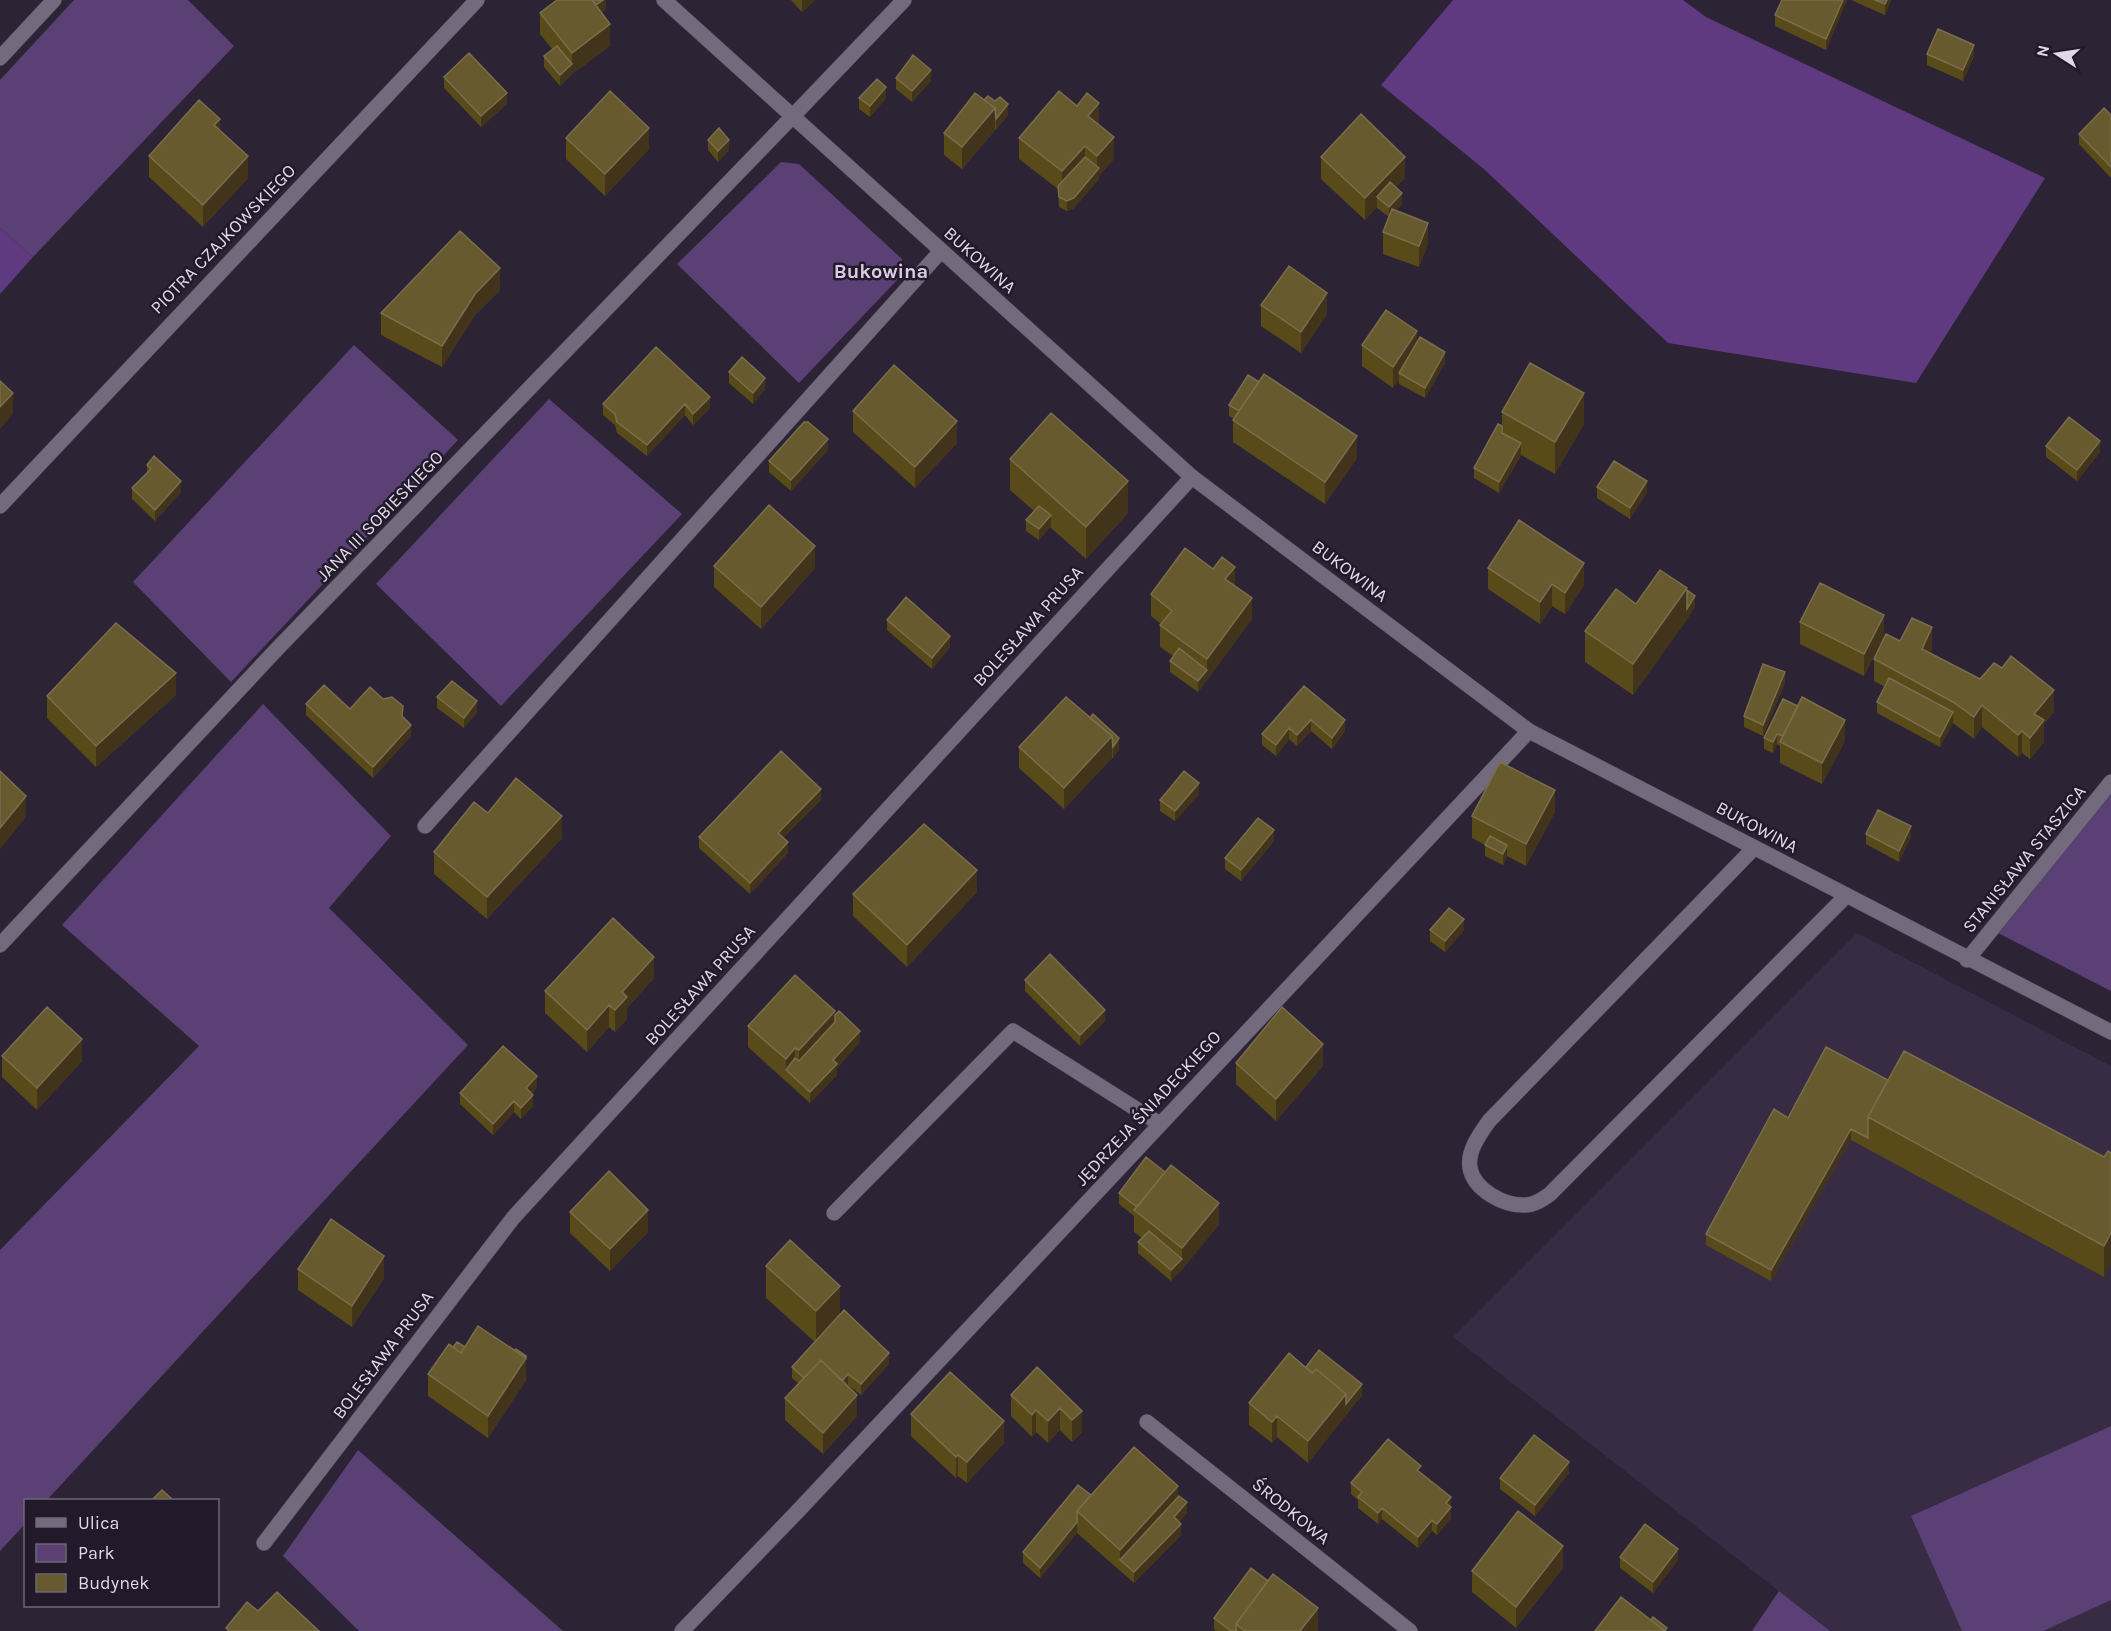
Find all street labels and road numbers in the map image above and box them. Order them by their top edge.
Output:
street label: PIOTRA CZAJKOWSKIEGO [146,160,300,318]
street label: BUKOWINA [939,222,1021,298]
street label: JANA III SOBIESKIEGO [312,446,448,586]
street label: BUKOWINA [1308,535,1392,607]
street label: BOLESŁAWA PRUSA [968,561,1088,691]
street label: STANISŁAWA STASZICA [1958,781,2090,937]
street label: BUKOWINA [1712,796,1802,858]
street label: BOLESŁAWA PRUSA [640,920,760,1050]
street label: JĘDRZEJA ŚNIADECKIEGO [1070,1025,1226,1190]
street label: BOLESŁAWA PRUSA [328,1287,438,1423]
street label: ŚRODKOWA [1248,1472,1335,1549]

